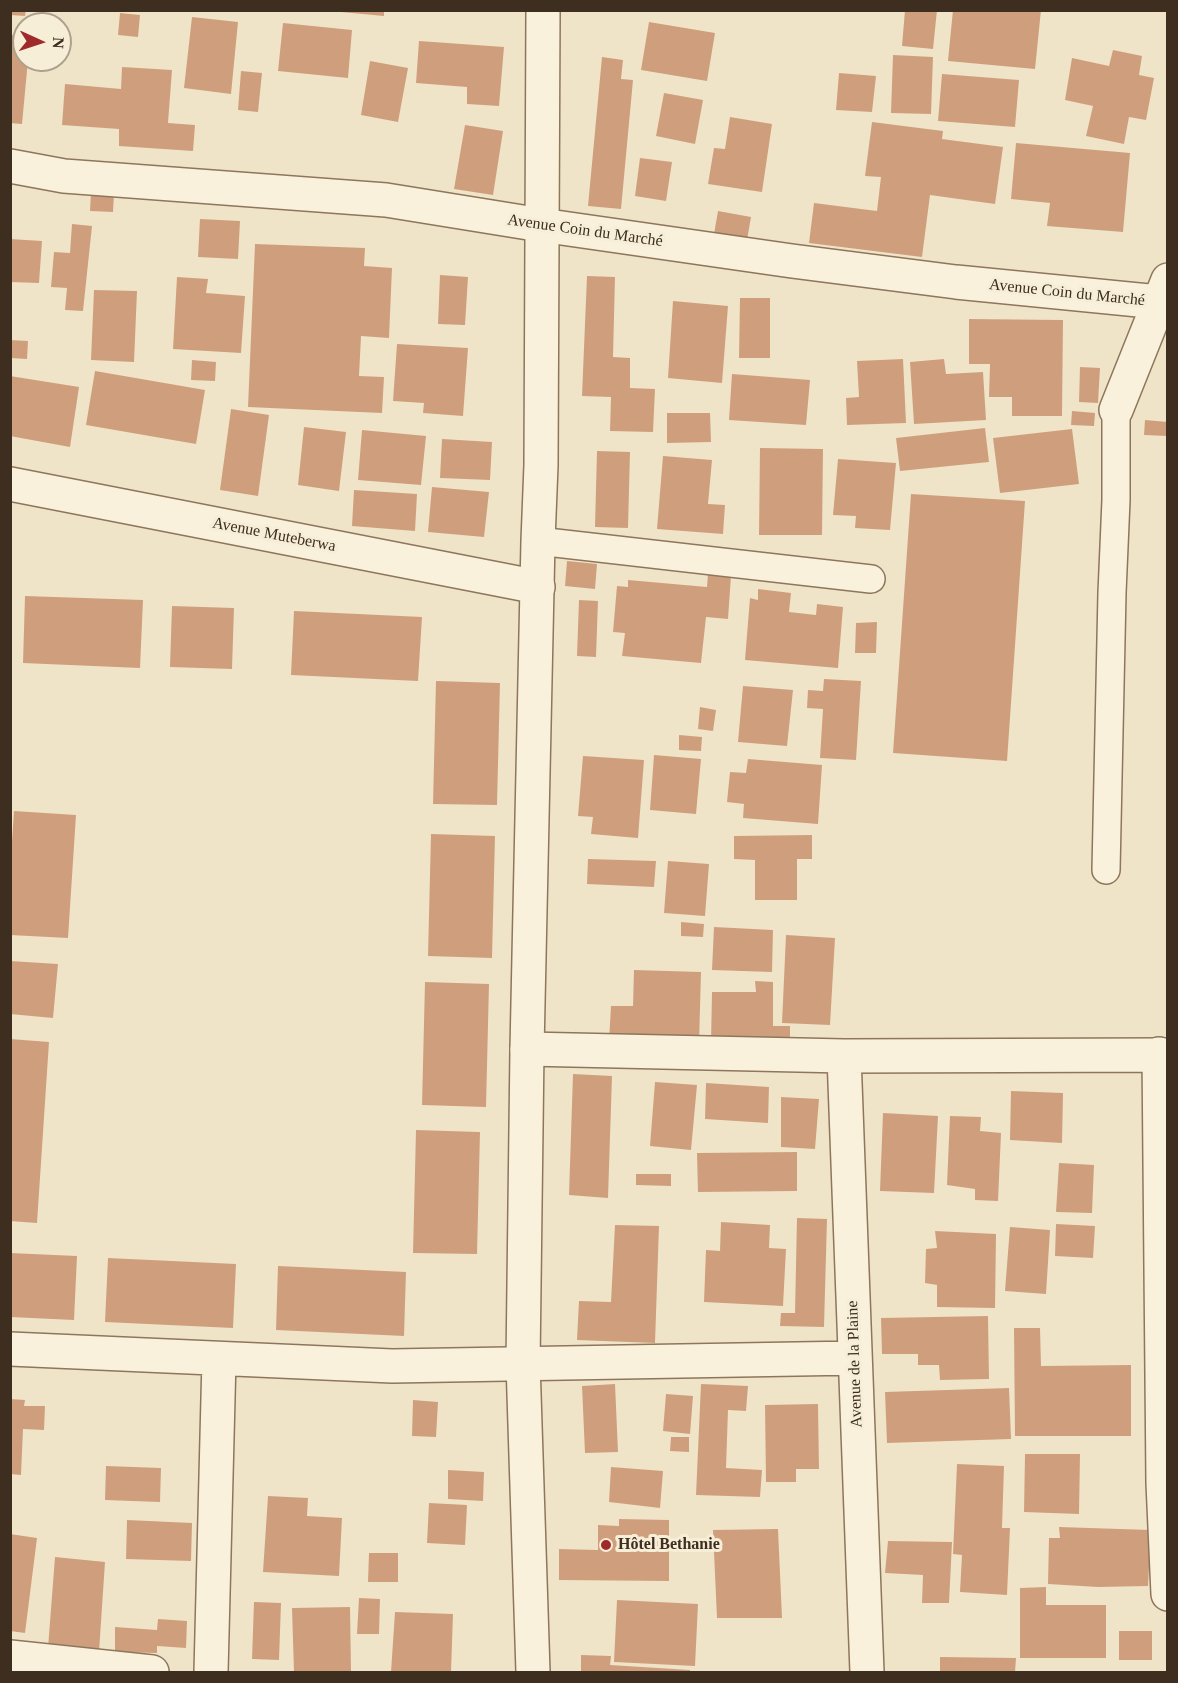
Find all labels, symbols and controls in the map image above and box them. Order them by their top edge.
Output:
north arrow [12,12,72,72]
text: N [50,37,67,49]
street label: Avenue Coin du Marché [506,211,664,251]
street label: Avenue Coin du Marché [988,275,1146,311]
street label: Avenue Muteberwa [211,514,337,556]
street label: Avenue de la Plaine [843,1300,867,1428]
place label: Hôtel Bethanie [618,1535,720,1555]
marker: Hôtel Bethanie [599,1538,613,1552]

